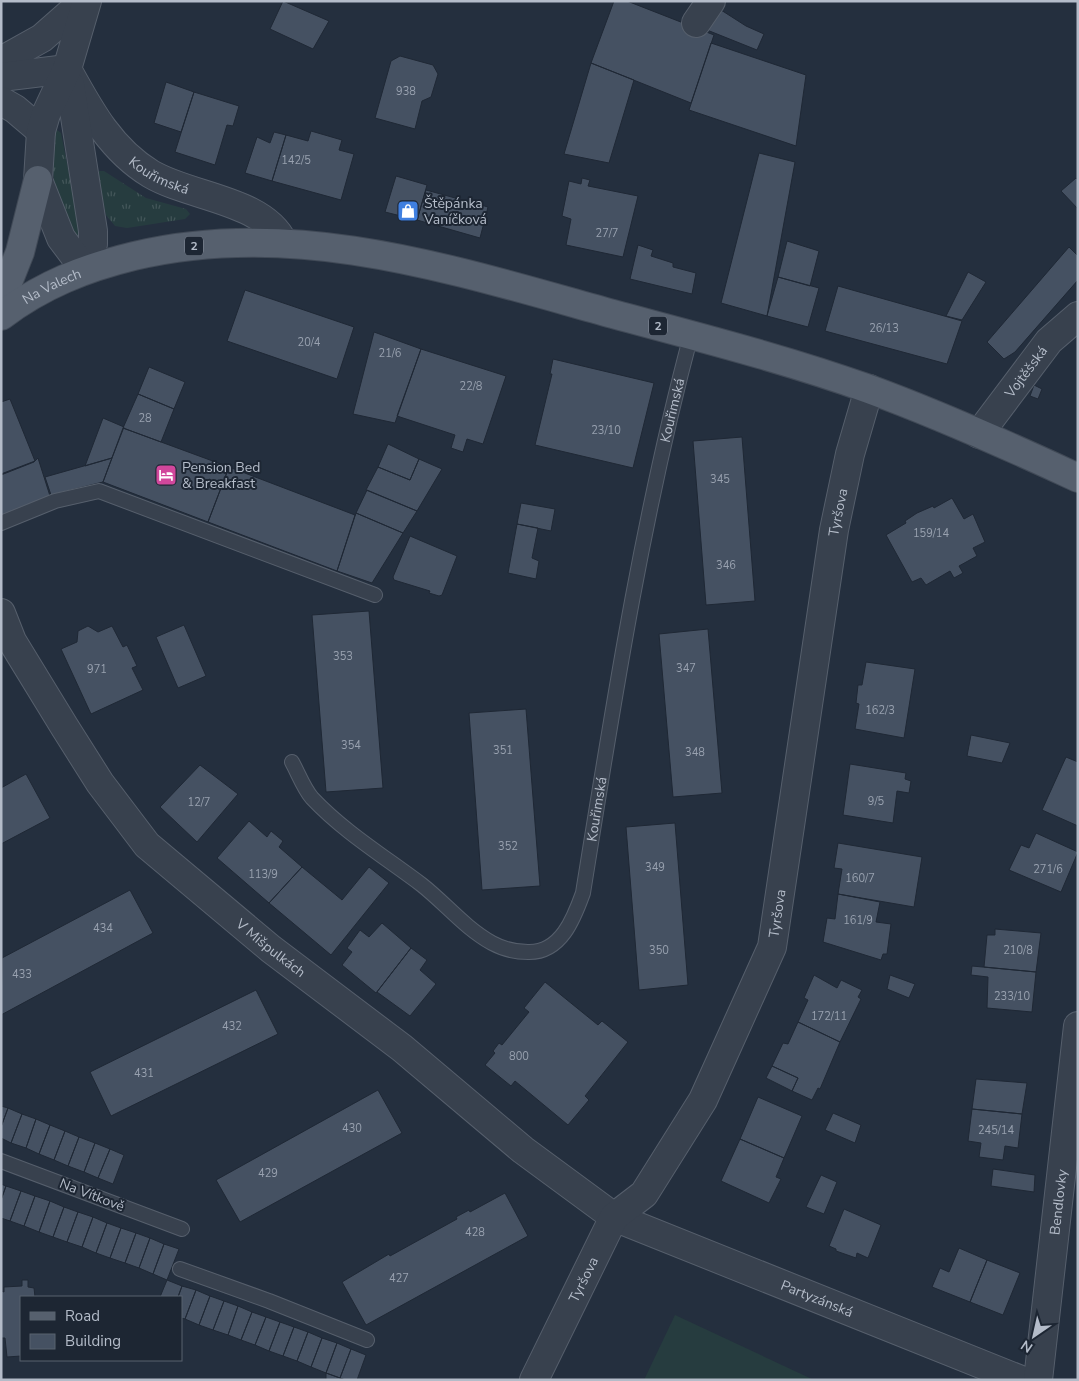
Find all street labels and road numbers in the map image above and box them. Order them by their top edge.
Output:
street label: Kouřimská [125,152,191,199]
road number: 2 [185,237,203,256]
street label: Na Valech [18,264,84,309]
road number: 2 [649,316,667,336]
street label: Vojtěšská [1000,342,1052,402]
street label: Kouřimská [655,376,689,444]
street label: Tyršova [824,486,852,537]
street label: Kouřimská [582,775,611,843]
street label: Tyršova [764,888,790,939]
street label: V Mišpulkách [231,914,310,981]
street label: Bendlovky [1045,1167,1071,1236]
street label: Na Vítkově [57,1174,127,1216]
street label: Tyršova [564,1253,603,1305]
street label: Partyzánská [778,1275,856,1321]

